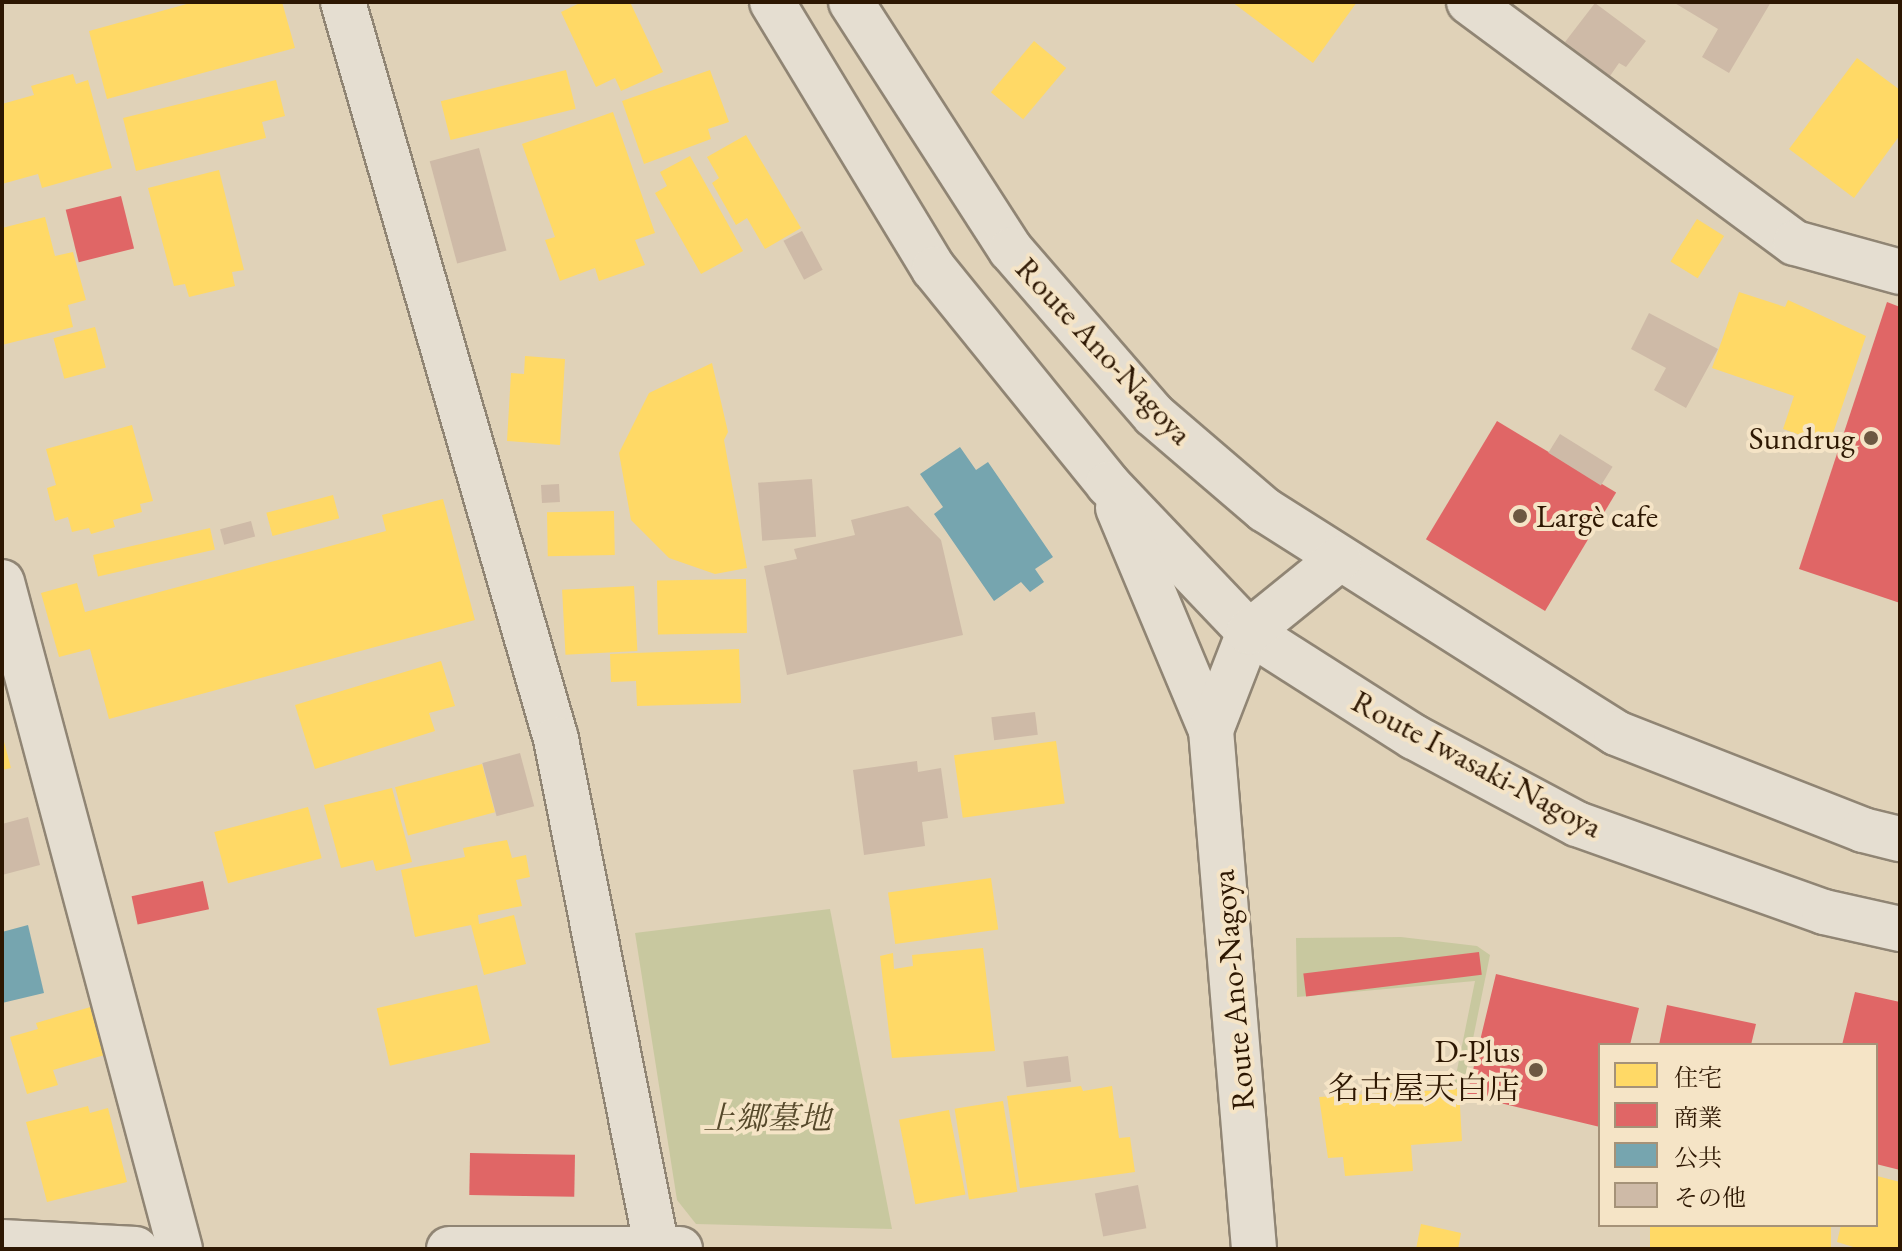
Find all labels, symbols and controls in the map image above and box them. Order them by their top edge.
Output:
street label: Route Ano-Nagoya [1008,250,1200,452]
place label: Sundrug [1749,419,1855,457]
marker: Sundrug [1862,429,1880,447]
place label: Largè cafe [1536,497,1658,535]
marker: Largè cafe [1511,507,1529,525]
street label: Route Iwasaki-Nagoya [1345,682,1609,846]
street label: Route Ano-Nagoya [1203,868,1263,1112]
place label: D-Plus 名古屋天白店 [1328,1033,1520,1108]
legend [1598,1043,1878,1227]
marker: D-Plus 名古屋天白店 [1527,1061,1545,1079]
text: 住宅 [1674,1062,1722,1093]
park label: 上郷墓地 [703,1099,831,1137]
text: 商業 [1674,1102,1722,1133]
text: 公共 [1674,1142,1722,1173]
text: その他 [1674,1182,1746,1213]

